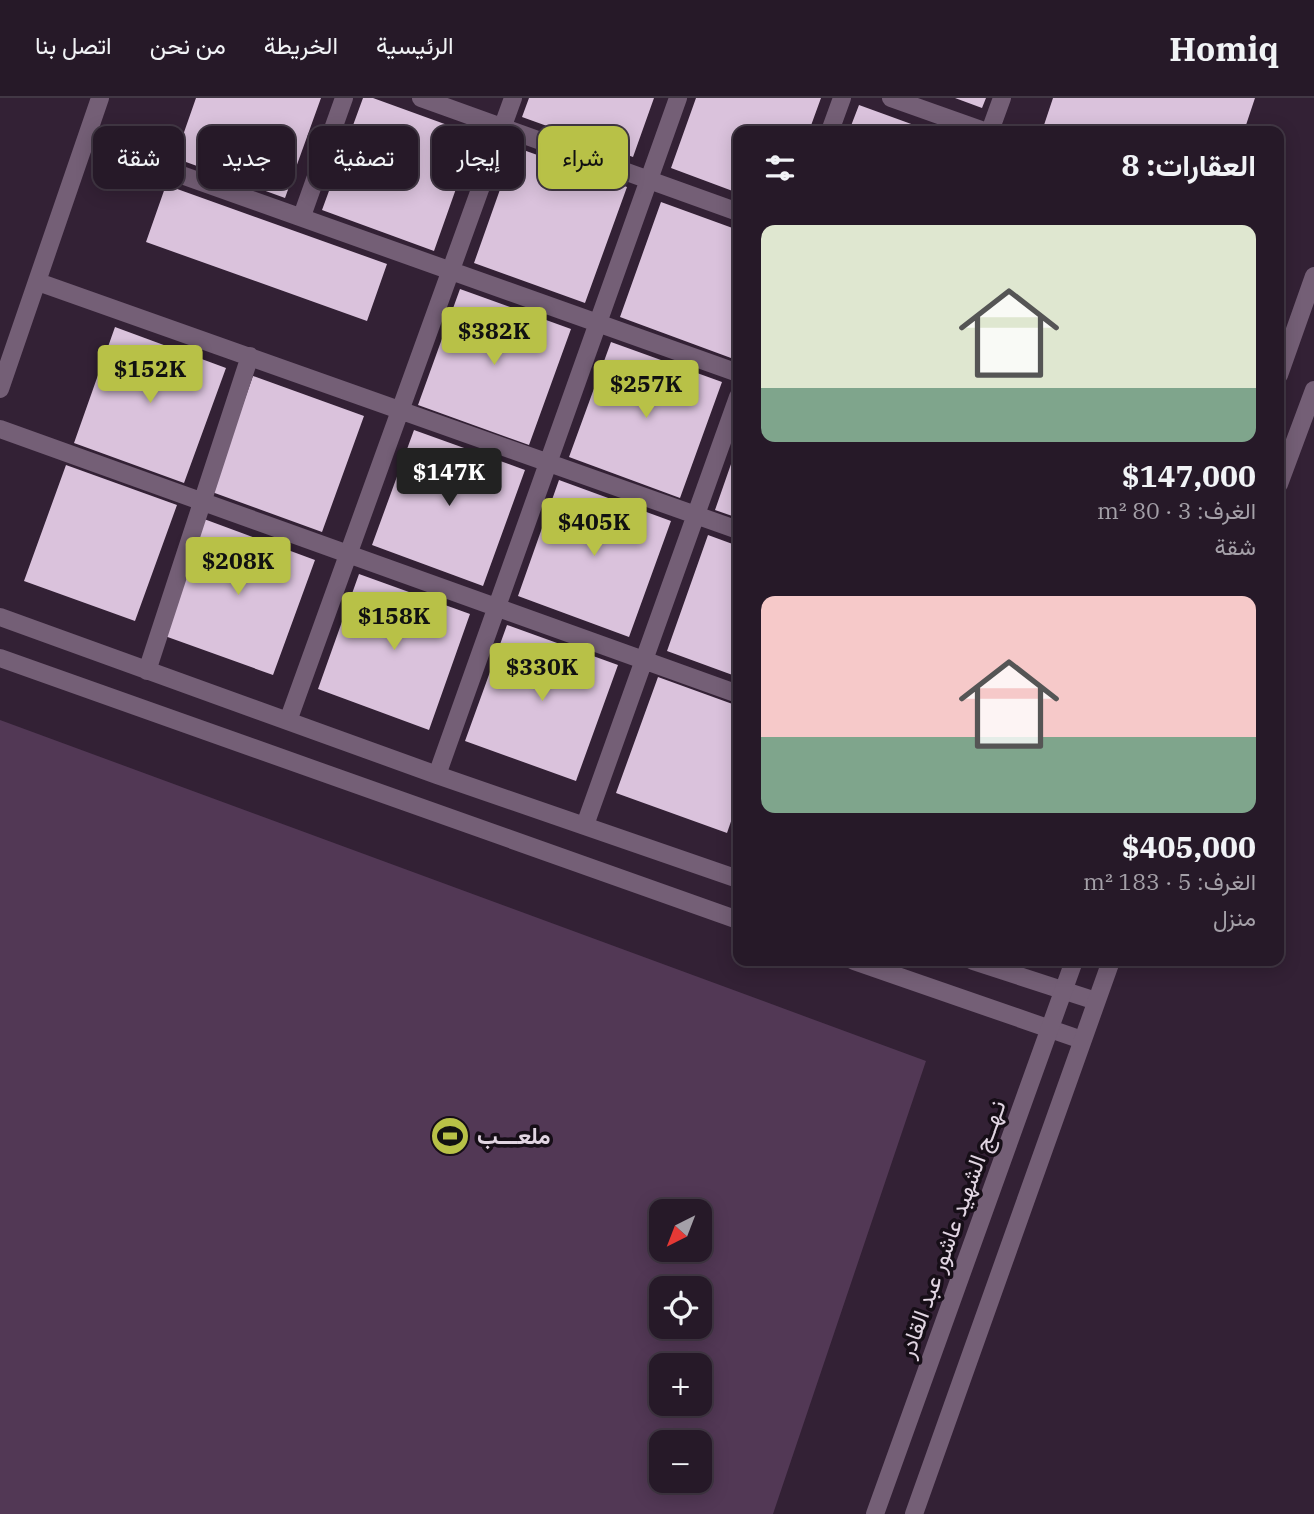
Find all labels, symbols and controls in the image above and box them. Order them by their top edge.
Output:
text: Homiq [1169,27,1279,70]
text: اتصل بنا [35,29,112,61]
text: من نحن [150,29,226,61]
text: الخريطة [264,29,338,61]
text: الرئيسية [376,29,454,61]
chip: شقة [93,126,184,189]
chip: جديد [198,126,295,189]
chip: تصفية [309,126,418,189]
chip: إيجار [432,126,524,189]
chip: شراء [538,126,628,189]
text: العقارات: 8 [1121,145,1256,184]
icon: filters [761,149,799,187]
icon: home [946,270,1072,396]
pin: $382K [445,308,543,367]
text: $382K [458,315,530,345]
pin: $152K [101,345,199,405]
text: $152K [114,353,186,383]
pin: $257K [597,360,695,420]
text: $257K [610,368,682,398]
pin: $147K [400,448,498,508]
text: $147K [413,456,485,486]
text: $147,000 [1122,456,1256,495]
text: الغرف: 3 · 80 m² [1097,495,1256,525]
pin: $405K [545,498,643,558]
text: $405K [558,506,630,536]
text: شقة [1214,531,1256,561]
pin: $208K [189,538,287,597]
text: $208K [202,545,274,575]
pin: $158K [345,592,443,652]
text: $158K [358,600,430,630]
icon: home [946,641,1072,767]
pin: $330K [493,644,591,703]
text: $330K [506,651,578,681]
text: $405,000 [1122,827,1256,866]
text: الغرف: 5 · 183 m² [1083,866,1256,896]
text: منزل [1213,902,1256,932]
street label: نـهــج الشهيد عاشور عبد القادر [890,1096,1014,1363]
sports icon: ملعـــب [429,1115,471,1157]
place label: ملعـــب [477,1120,551,1150]
north arrow [649,1199,712,1262]
map controls [649,1199,712,1493]
button: locate [649,1276,712,1339]
button: + [649,1353,712,1416]
button: − [649,1430,712,1493]

